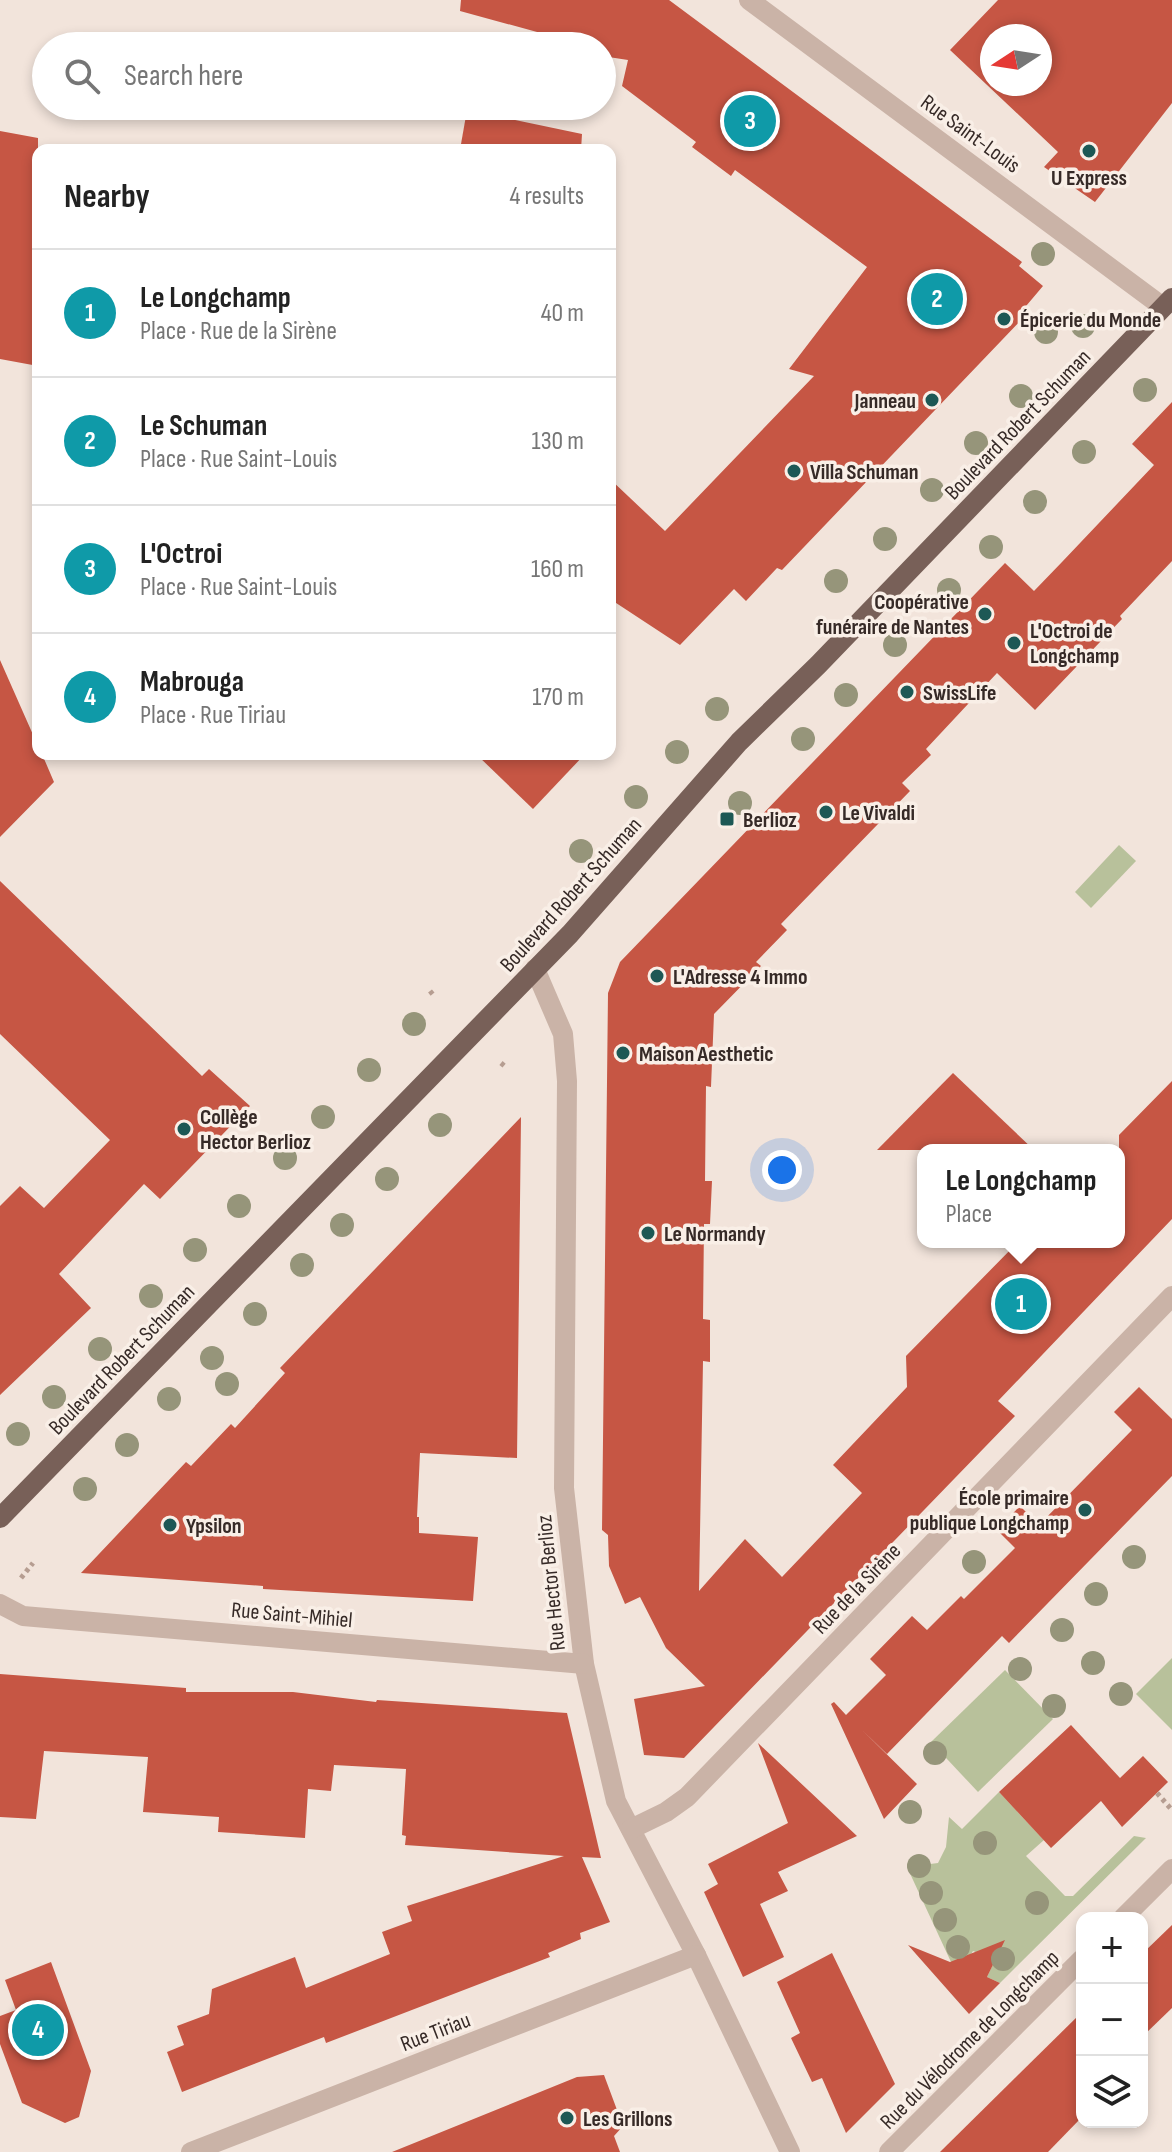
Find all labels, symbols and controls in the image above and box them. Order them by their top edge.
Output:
north arrow [980,24,1052,96]
search box [32,32,616,120]
icon: search [60,54,104,98]
text: Search here [124,58,243,94]
street label: Rue Saint-Louis [915,89,1025,179]
pin: 3 [724,91,776,151]
marker: U Express [1080,142,1098,160]
place label: U Express [1051,165,1127,192]
text: Nearby [64,176,150,217]
text: 4 results [509,181,584,212]
pin: 2 [911,269,963,329]
text: Le Longchamp [140,280,291,316]
text: 1 [85,298,95,329]
text: 40 m [541,298,584,329]
place label: Épicerie du Monde [1020,307,1161,334]
marker: Épicerie du Monde [995,310,1013,328]
text: Place · Rue de la Sirène [140,316,337,347]
street label: Boulevard Robert Schuman [939,344,1097,506]
place label: Janneau [853,388,916,415]
marker: Janneau [923,391,941,409]
text: Le Schuman [140,408,267,444]
text: 2 [84,426,96,457]
text: 130 m [532,426,584,457]
text: Place · Rue Saint-Louis [140,444,337,475]
place label: Villa Schuman [810,459,919,486]
marker: Villa Schuman [785,462,803,480]
text: L'Octroi [140,536,222,572]
text: 3 [84,554,96,585]
text: 160 m [531,554,584,585]
text: Place · Rue Saint-Louis [140,572,337,603]
place label: Coopérative funéraire de Nantes [816,589,969,641]
marker: Coopérative funéraire de Nantes [976,605,994,623]
place label: L'Octroi de Longchamp [1030,618,1119,670]
marker: L'Octroi de Longchamp [1005,634,1023,652]
text: Mabrouga [140,664,244,700]
place label: SwissLife [923,680,996,707]
text: 4 [84,682,96,713]
text: 170 m [532,682,584,713]
marker: SwissLife [898,683,916,701]
text: Place · Rue Tiriau [140,700,286,731]
place label: Le Vivaldi [842,800,915,827]
marker: Le Vivaldi [817,803,835,821]
place label: Berlioz [743,807,797,834]
marker: Berlioz [718,810,736,828]
street label: Boulevard Robert Schuman [495,812,648,978]
place label: L'Adresse 4 Immo [673,964,808,991]
marker: L'Adresse 4 Immo [648,967,666,985]
place label: Maison Aesthetic [639,1041,774,1068]
marker: Maison Aesthetic [614,1044,632,1062]
place label: Collège Hector Berlioz [200,1104,312,1156]
marker: Collège Hector Berlioz [175,1120,193,1138]
popup [917,1144,1125,1248]
your location [762,1150,802,1190]
text: Le Longchamp [946,1163,1096,1199]
text: Place [946,1199,992,1230]
place label: Le Normandy [664,1221,766,1248]
marker: Le Normandy [639,1224,657,1242]
pin: 1 [995,1274,1047,1334]
street label: Boulevard Robert Schuman [43,1279,201,1441]
place label: École primaire publique Longchamp [910,1485,1069,1537]
marker: École primaire publique Longchamp [1076,1501,1094,1519]
place label: Ypsilon [186,1513,242,1540]
street label: Rue Hector Berlioz [531,1514,572,1652]
marker: Ypsilon [161,1516,179,1534]
street label: Rue de la Sirène [807,1538,907,1640]
street label: Rue Saint-Mihiel [230,1597,354,1634]
map controls [1076,1912,1148,2128]
button: + [1076,1912,1148,1984]
street label: Rue du Vélodrome de Longchamp [875,1945,1065,2135]
button: − [1076,1984,1148,2056]
pin: 4 [12,2000,64,2060]
street label: Rue Tiriau [397,2007,474,2058]
button: layers [1076,2056,1148,2128]
place label: Les Grillons [583,2106,672,2133]
marker: Les Grillons [558,2109,576,2127]

